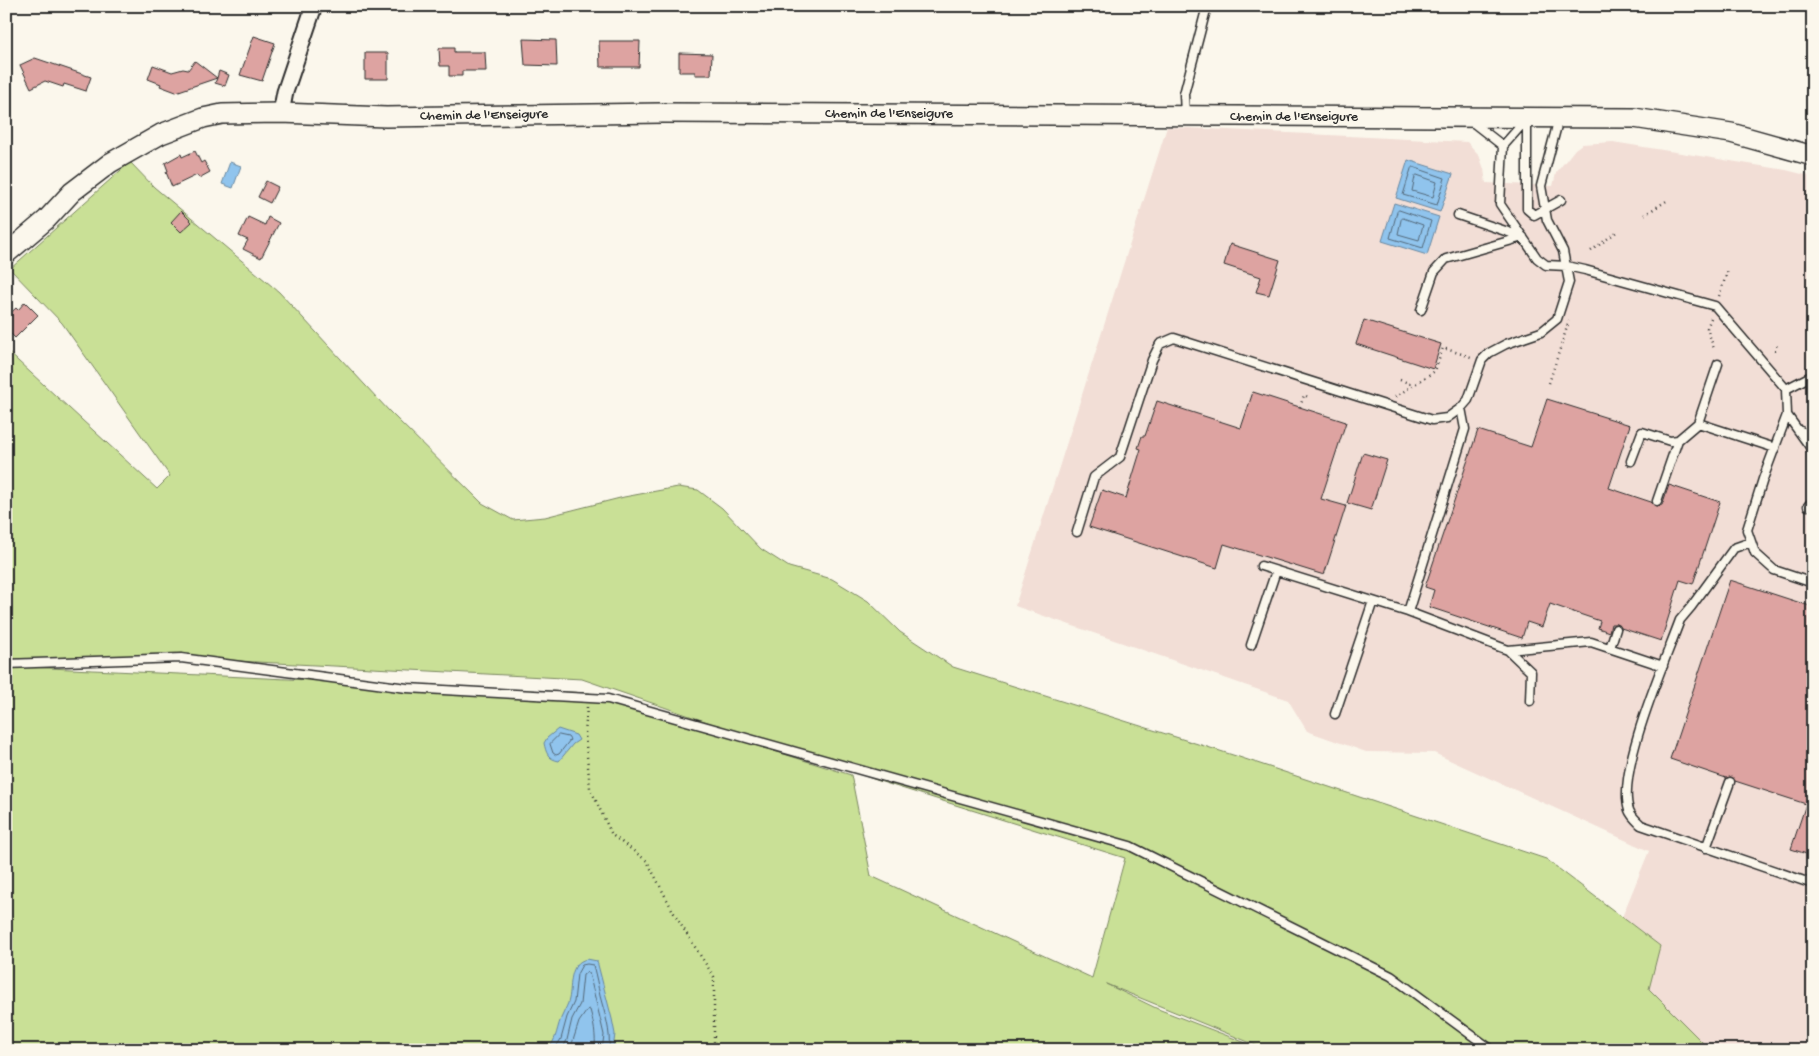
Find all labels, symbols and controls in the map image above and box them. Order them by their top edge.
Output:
street label: Chemin de l'Enseigure [420,106,549,126]
street label: Chemin de l'Enseigure [825,106,954,123]
street label: Chemin de l'Enseigure [1230,109,1359,126]

